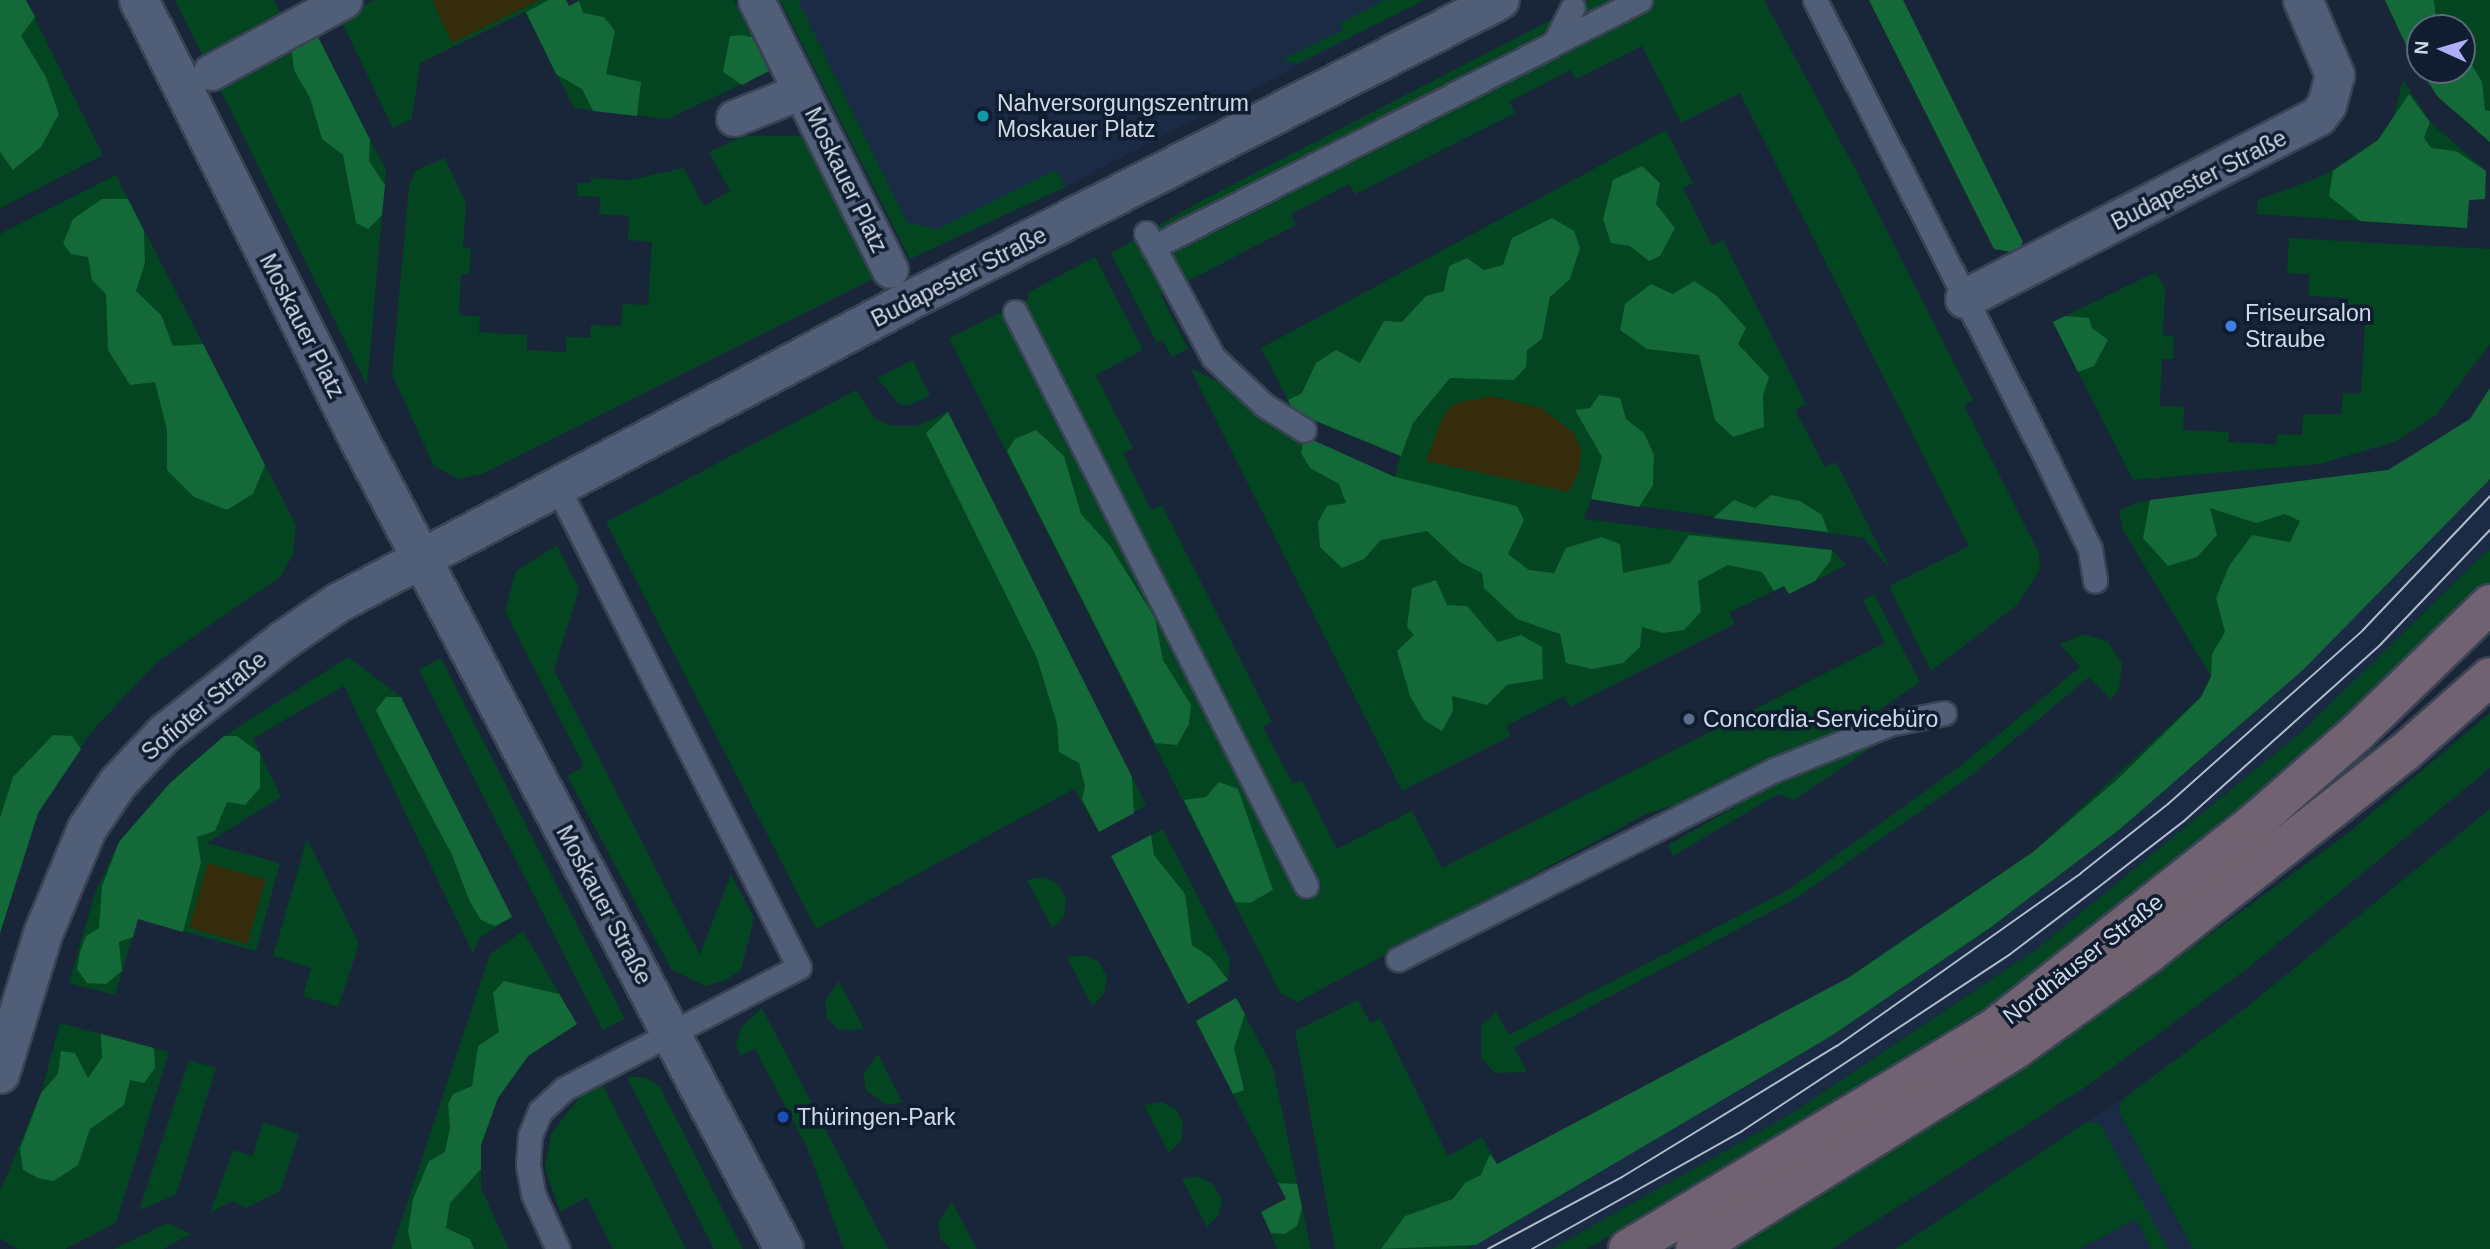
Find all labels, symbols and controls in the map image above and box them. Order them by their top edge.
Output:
north arrow [2406,14,2476,84]
text: N [2411,40,2433,55]
place label: Nahversorgungszentrum Moskauer Platz [997,89,1249,143]
street label: Moskauer Platz [799,103,893,257]
marker: Nahversorgungszentrum Moskauer Platz [975,108,991,124]
street label: Budapester Straße [2107,124,2291,236]
street label: Budapester Straße [867,221,1051,333]
street label: Moskauer Platz [254,249,350,403]
place label: Friseursalon Straube [2245,299,2372,353]
marker: Friseursalon Straube [2223,318,2239,334]
street label: Sofioter Straße [136,646,272,766]
place label: Concordia-Servicebüro [1703,705,1938,733]
marker: Concordia-Servicebüro [1681,711,1697,727]
street label: Moskauer Straße [550,821,658,989]
street label: Nordhäuser Straße [1997,888,2169,1030]
place label: Thüringen-Park [797,1103,956,1131]
marker: Thüringen-Park [775,1109,791,1125]

